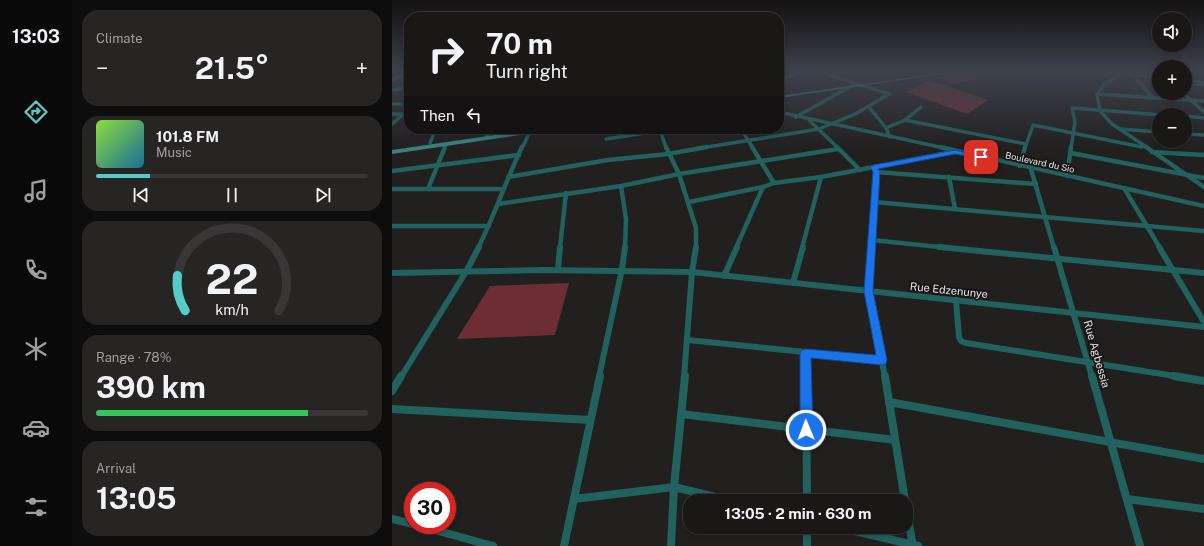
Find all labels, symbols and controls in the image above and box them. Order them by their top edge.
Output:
map controls [1152,12,1192,148]
button: sound [1152,12,1192,52]
text: 13:03 [12,26,60,47]
text: 70 m [486,27,553,60]
icon: right [420,28,472,80]
text: Climate [96,31,143,46]
text: 21.5° [195,50,269,86]
text: − [96,55,108,81]
text: + [356,55,368,81]
button: + [1152,60,1192,100]
text: Turn right [486,61,568,82]
icon: directions [22,98,50,126]
icon: left [463,104,485,126]
text: Then [420,107,455,124]
button: − [1152,108,1192,148]
text: 101.8 FM [156,128,219,145]
pin [964,140,998,174]
text: Music [156,145,192,160]
icon: arrive [970,146,992,168]
street label: Boulevard du Sio [1004,149,1076,175]
icon: music [22,177,50,205]
icon: previous [130,184,152,206]
icon: pause [221,184,243,206]
icon: next [312,184,334,206]
text: 22 [206,254,258,303]
icon: phone [22,256,50,284]
street label: Rue Edzenunye [909,280,989,300]
text: km/h [215,301,249,318]
street label: Rue Agbessia [1082,319,1112,389]
icon: climate [22,335,50,363]
text: Range · 78% [96,350,171,365]
text: 390 km [96,369,206,405]
position arrow [785,409,827,451]
icon: car [22,414,50,442]
text: Arrival [96,461,136,476]
text: 13:05 [96,480,176,516]
speed limit sign: 30 [404,482,456,534]
icon: filters [22,493,50,521]
text: 13:05 · 2 min · 630 m [725,505,872,522]

